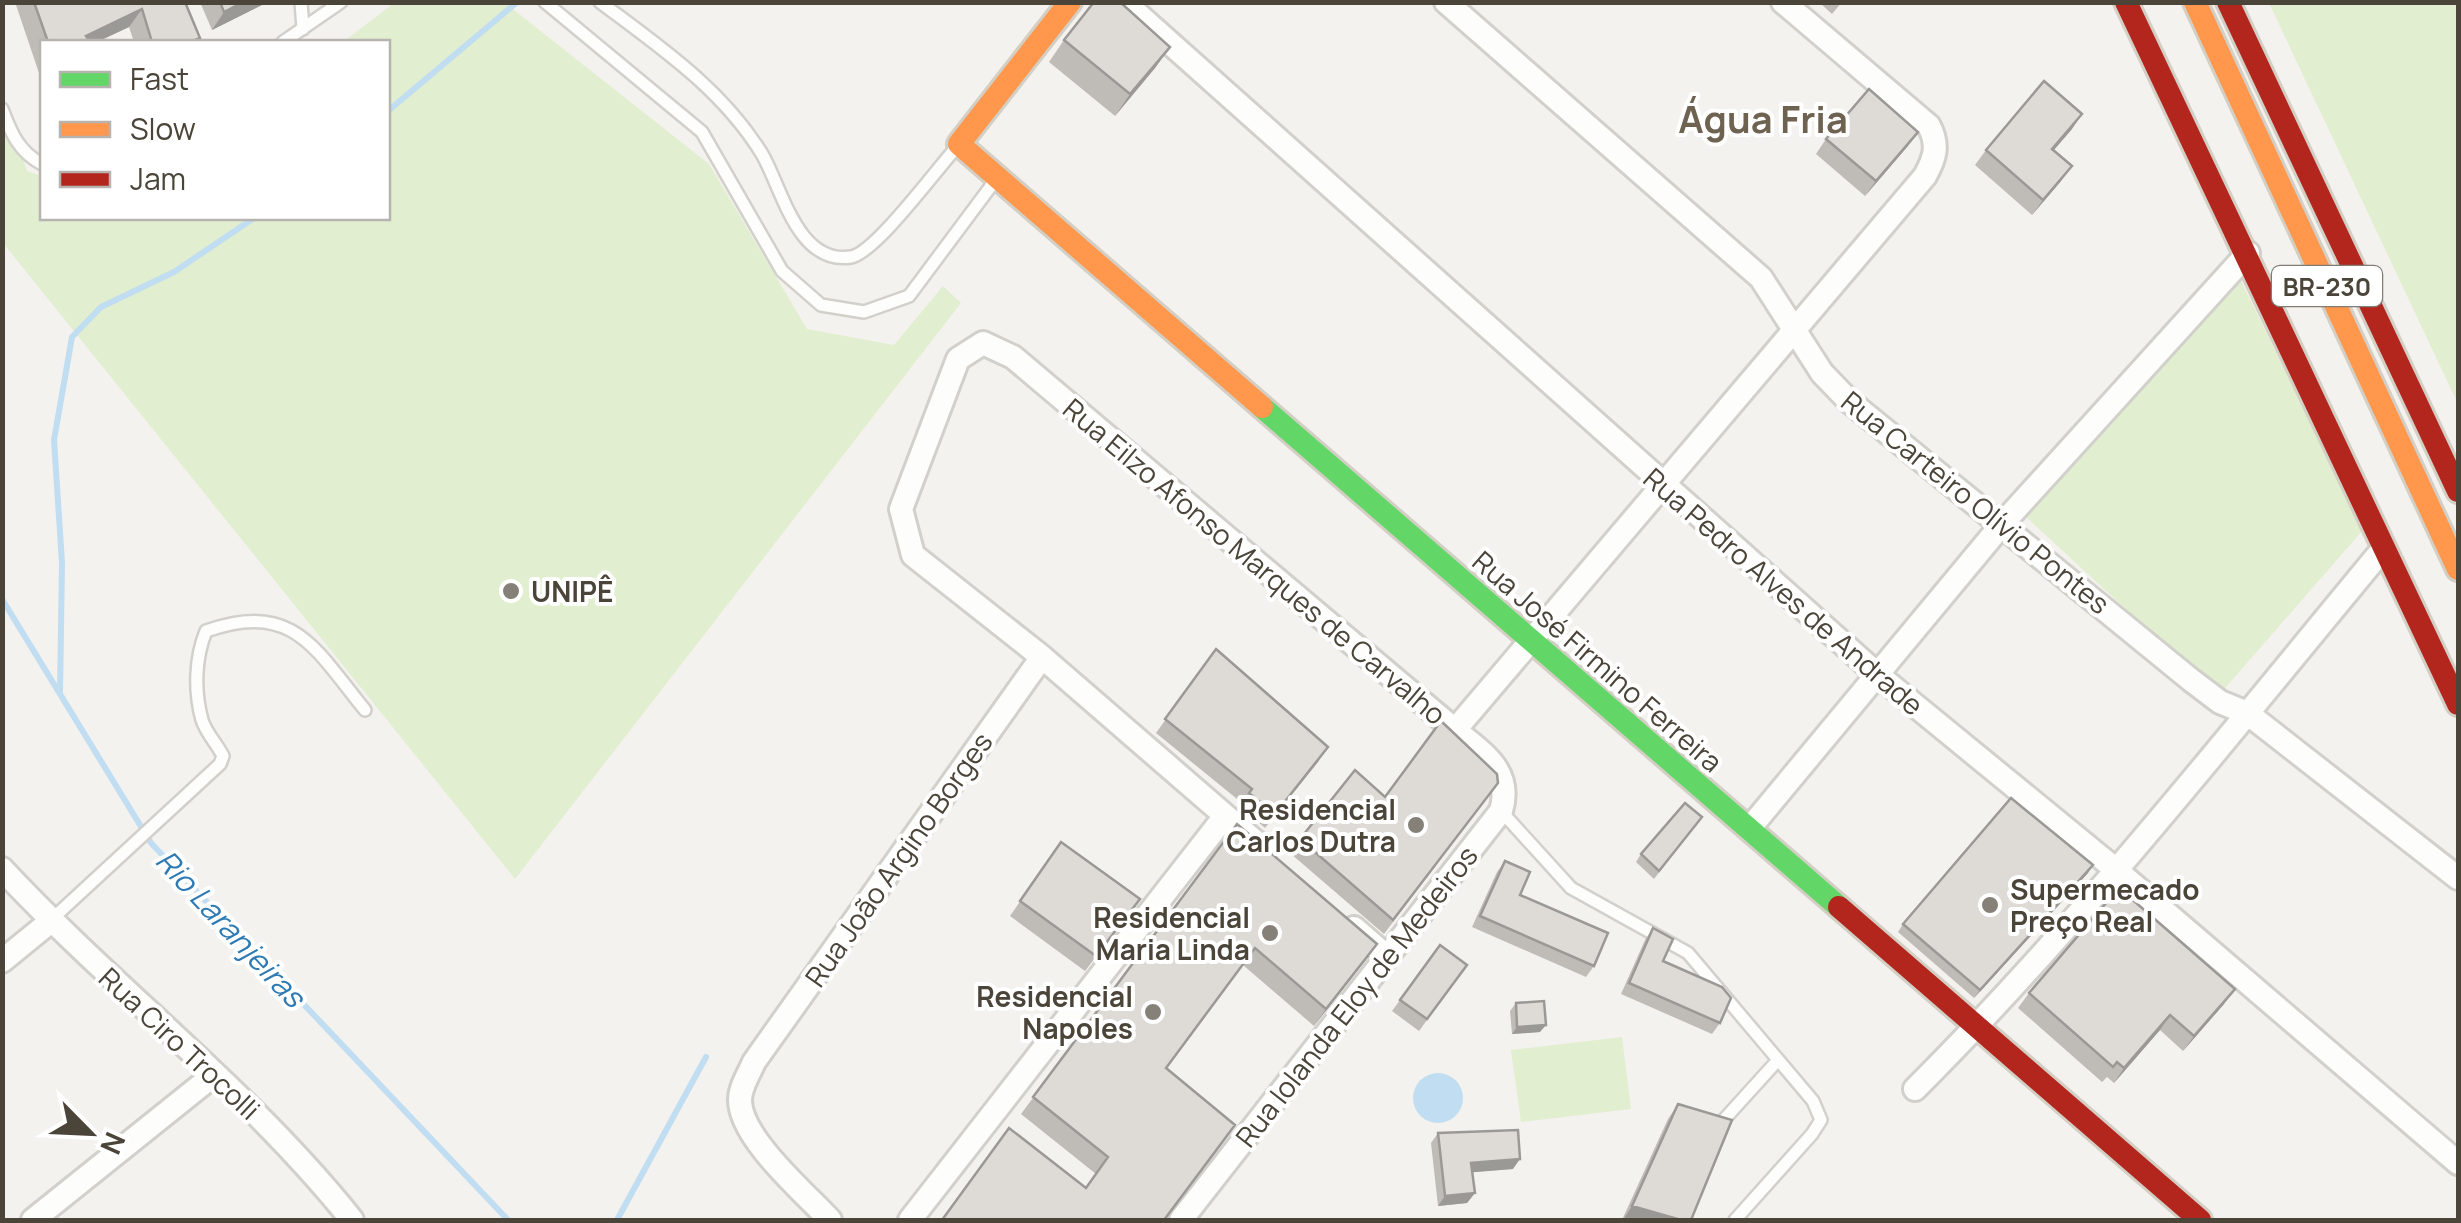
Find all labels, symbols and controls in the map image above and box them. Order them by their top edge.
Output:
legend [40,40,390,220]
text: Fast [130,58,189,99]
district label: Água Fria [1678,92,1848,144]
text: Slow [130,108,196,149]
text: Jam [130,158,186,199]
road number: BR-230 [2272,266,2382,306]
street label: Rua Carteiro Olívio Pontes [1834,382,2118,622]
street label: Rua Eilzo Afonso Marques de Carvalho [1056,389,1454,733]
street label: Rua Pedro Alves de Andrade [1636,459,1932,723]
street label: Rua José Firmino Ferreira [1465,542,1731,780]
place label: UNIPÊ [531,572,613,610]
marker: UNIPÊ [500,580,522,602]
street label: Rua João Argino Borges [796,724,1000,994]
place label: Residencial Carlos Dutra [1226,790,1396,860]
marker: Residencial Carlos Dutra [1405,814,1427,836]
street label: Rua Iolanda Eloy de Medeiros [1226,837,1486,1155]
water label: Rio Laranjeiras [147,841,316,1017]
place label: Supermecado Preço Real [2010,870,2200,940]
marker: Supermecado Preço Real [1979,894,2001,916]
place label: Residencial Maria Linda [1093,898,1250,968]
marker: Residencial Maria Linda [1259,922,1281,944]
street label: Rua Ciro Trocolli [91,959,269,1127]
place label: Residencial Napoles [976,977,1133,1047]
marker: Residencial Napoles [1142,1001,1164,1023]
north arrow [40,1083,140,1183]
text: N [92,1127,135,1160]

